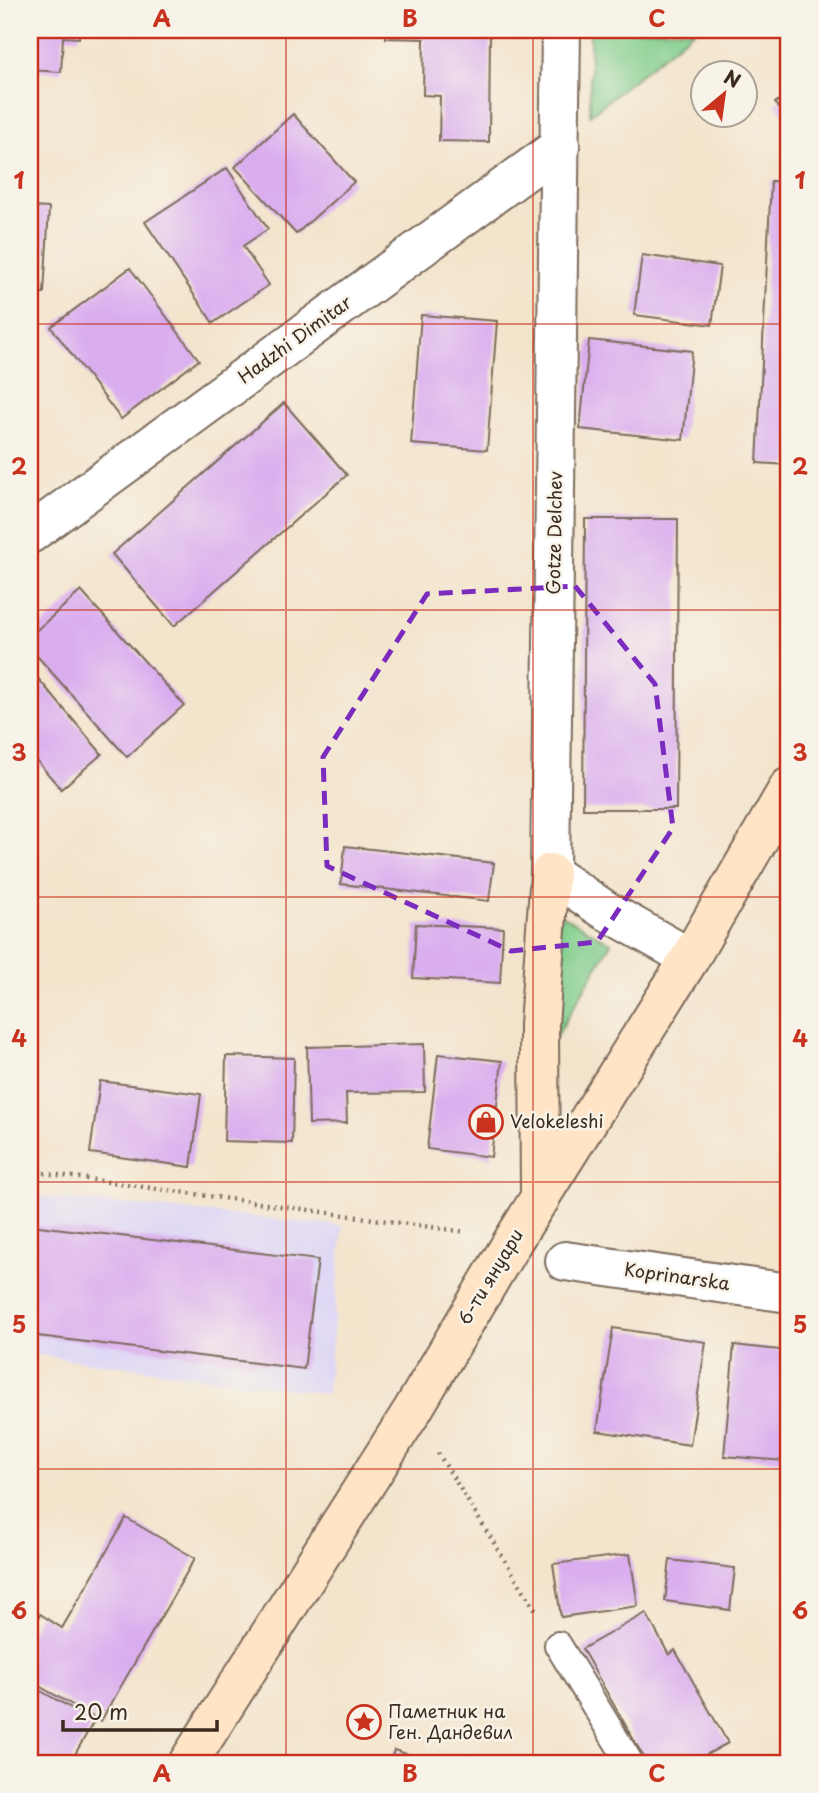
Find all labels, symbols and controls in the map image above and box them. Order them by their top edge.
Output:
text: A [153,0,171,35]
text: B [402,0,418,35]
text: C [648,0,666,35]
north arrow [690,60,760,130]
text: N [719,62,746,94]
text: 1 [14,162,25,197]
text: 1 [795,162,806,197]
street label: Hadzhi Dimitar [232,288,357,389]
text: 2 [11,448,27,483]
text: 2 [792,448,808,483]
street label: Gotze Delchev [539,471,568,595]
text: 3 [11,734,27,769]
text: 3 [792,734,808,769]
text: 4 [11,1020,27,1055]
text: 4 [792,1020,808,1055]
shop icon: Velokeleshi [467,1103,505,1141]
place label: Velokeleshi [510,1107,603,1134]
street label: 6-ти януари [450,1223,529,1330]
street label: Koprinarska [623,1255,733,1296]
text: 5 [12,1306,26,1341]
text: 5 [793,1306,807,1341]
text: 6 [11,1592,27,1627]
text: 6 [792,1592,808,1627]
scale bar [63,1688,217,1732]
text: 20 m [74,1695,128,1727]
place label: Паметник на Ген. Дандевил [388,1697,513,1745]
place icon: Паметник на Ген. Дандевил [345,1703,383,1741]
text: A [153,1755,171,1790]
text: B [402,1755,418,1790]
text: C [648,1755,666,1790]

